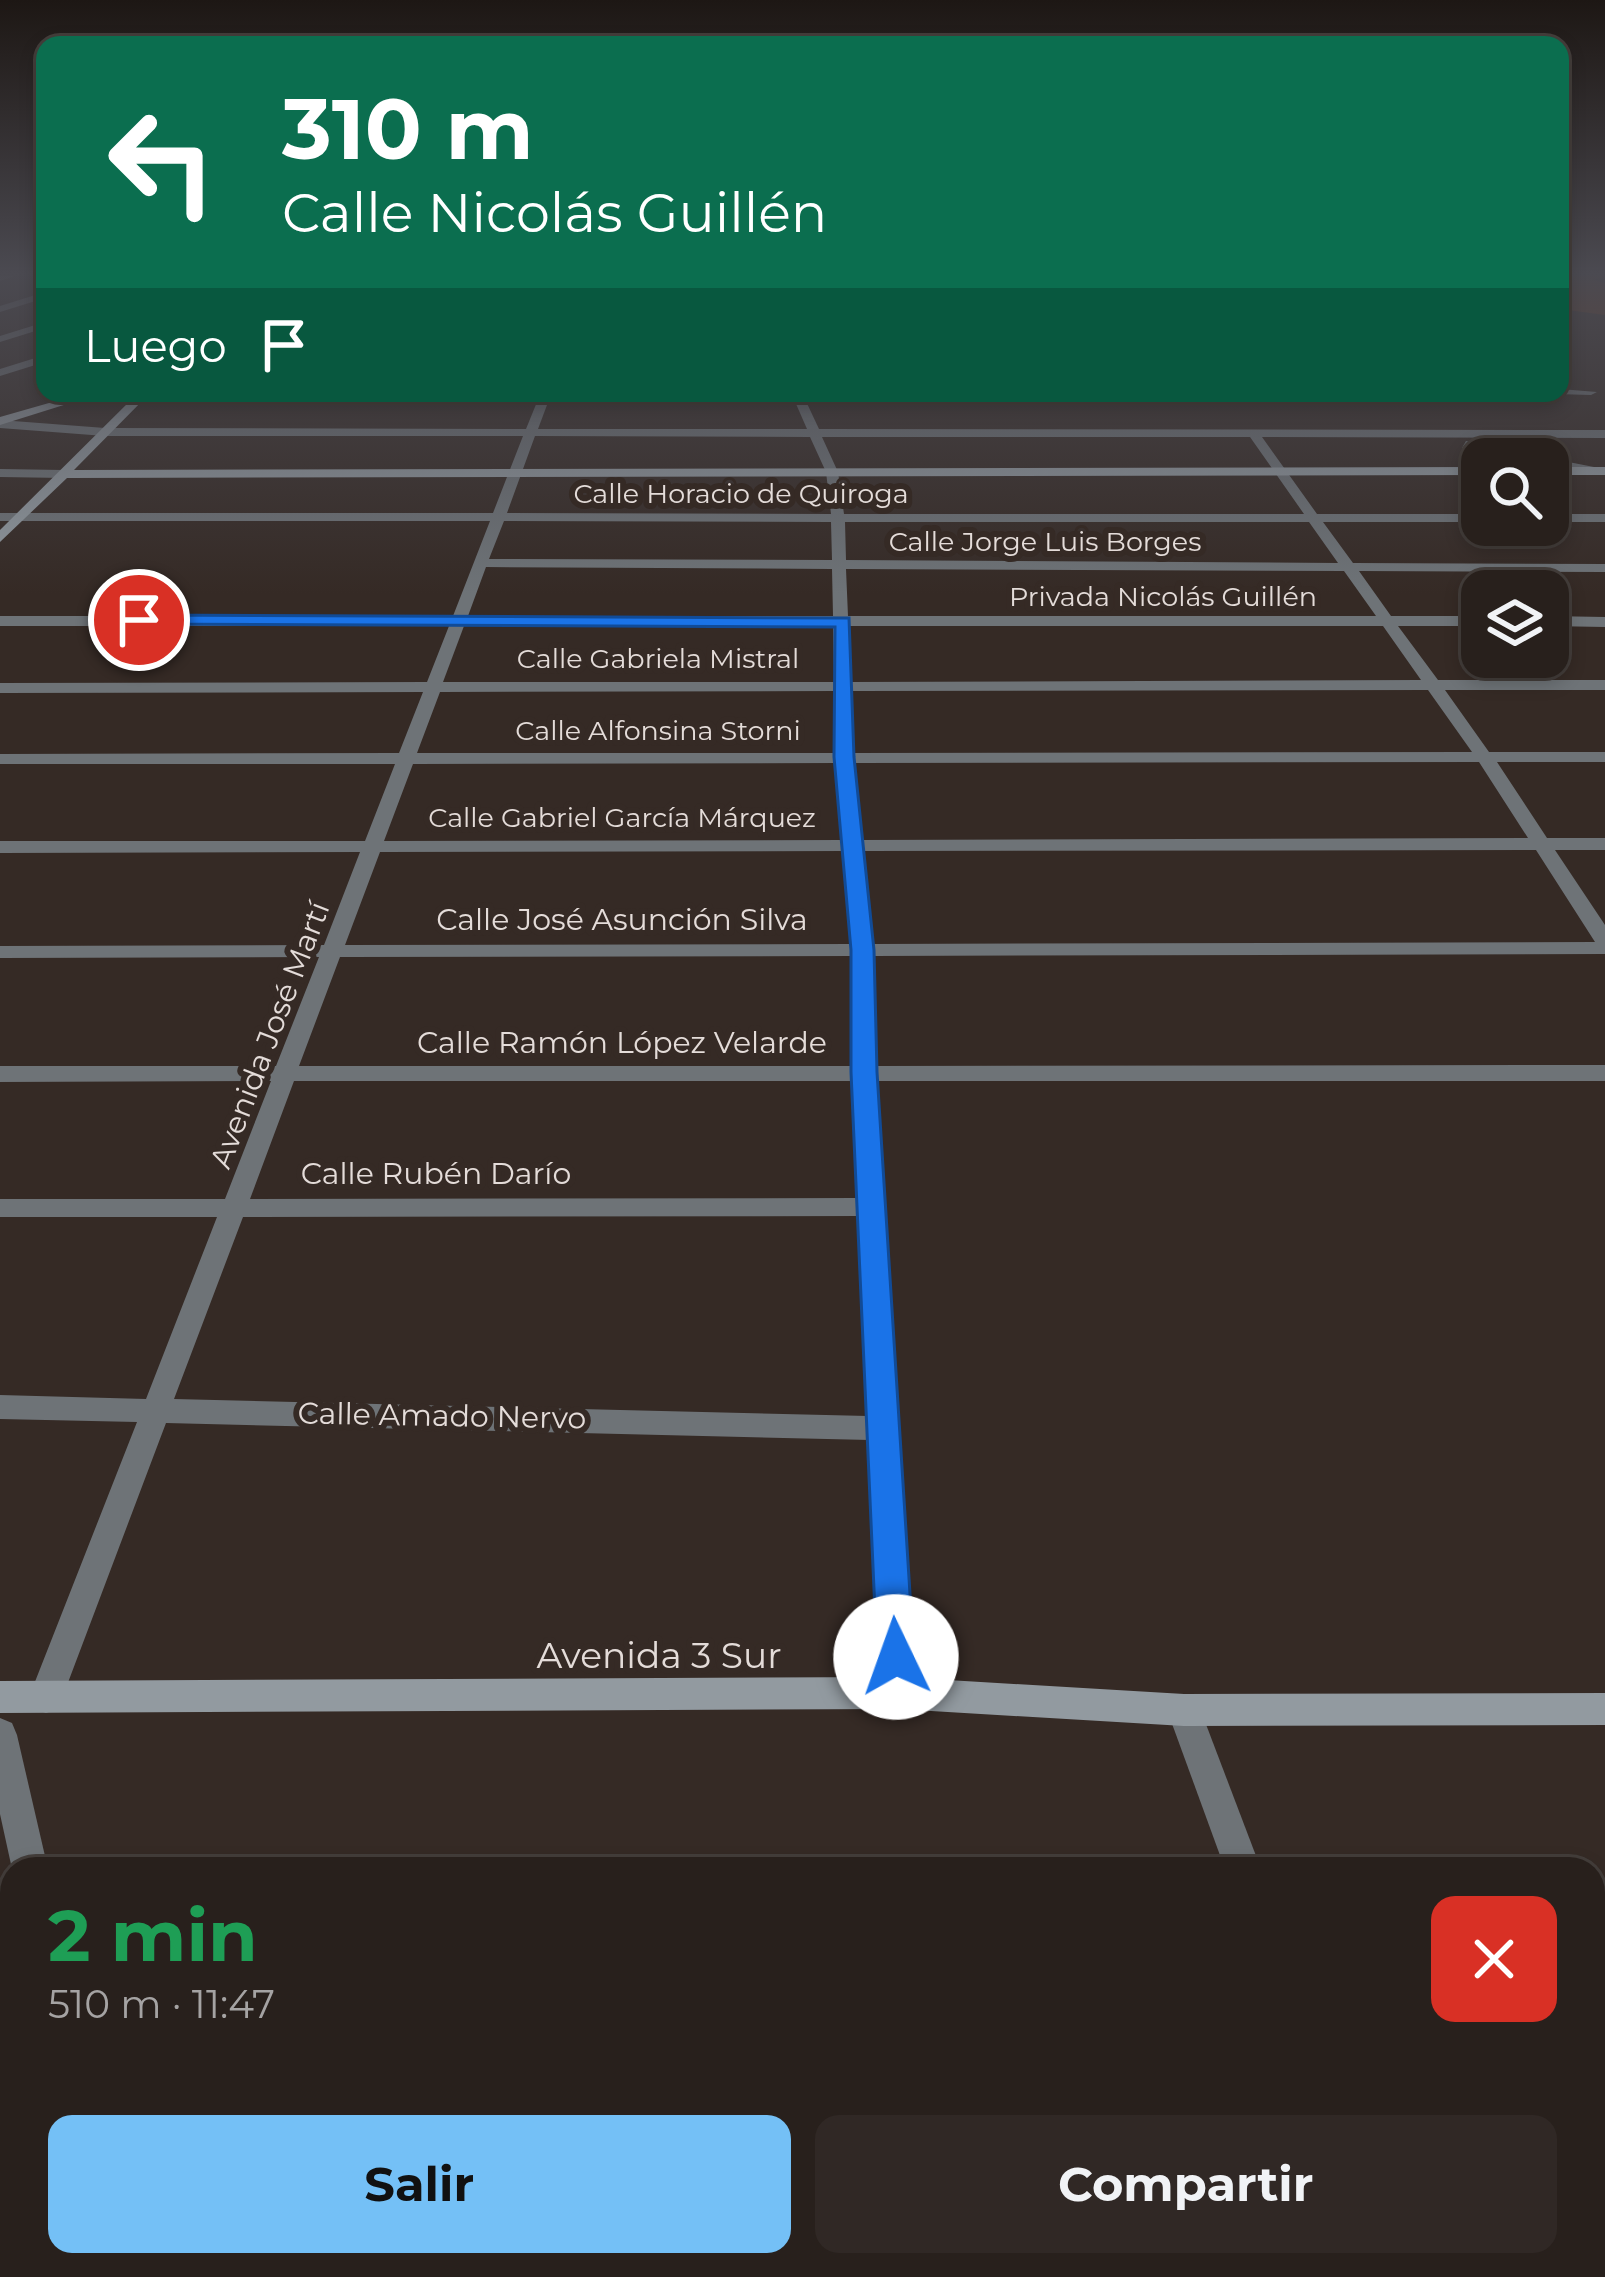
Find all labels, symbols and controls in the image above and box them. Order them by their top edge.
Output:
text: 310 m [282,78,534,180]
icon: left [84,84,240,240]
text: Calle Nicolás Guillén [282,180,827,246]
icon: arrive [251,312,317,378]
text: Luego [84,318,227,373]
map controls [1461,438,1569,678]
button: search [1461,438,1569,546]
street label: Calle Horacio de Quiroga [573,477,909,510]
street label: Calle Jorge Luis Borges [889,525,1201,558]
pin [88,569,190,671]
button: layers [1461,570,1569,678]
street label: Privada Nicolás Guillén [1009,580,1317,613]
icon: arrive [106,587,172,653]
street label: Calle Gabriela Mistral [517,642,799,675]
street label: Calle Alfonsina Storni [515,714,801,747]
street label: Calle Gabriel García Márquez [428,801,816,834]
street label: Avenida José Martí [202,895,338,1173]
street label: Calle José Asunción Silva [436,901,808,938]
street label: Calle Ramón López Velarde [417,1024,827,1061]
street label: Calle Rubén Darío [301,1155,571,1192]
street label: Calle Amado Nervo [297,1394,587,1437]
position arrow [833,1594,959,1720]
street label: Avenida 3 Sur [536,1633,782,1677]
text: 2 min [48,1891,258,1979]
button: close [1431,1896,1557,2022]
text: 510 m · 11:47 [48,1980,275,2028]
button: Salir [48,2115,791,2253]
button: Compartir [815,2115,1557,2253]

